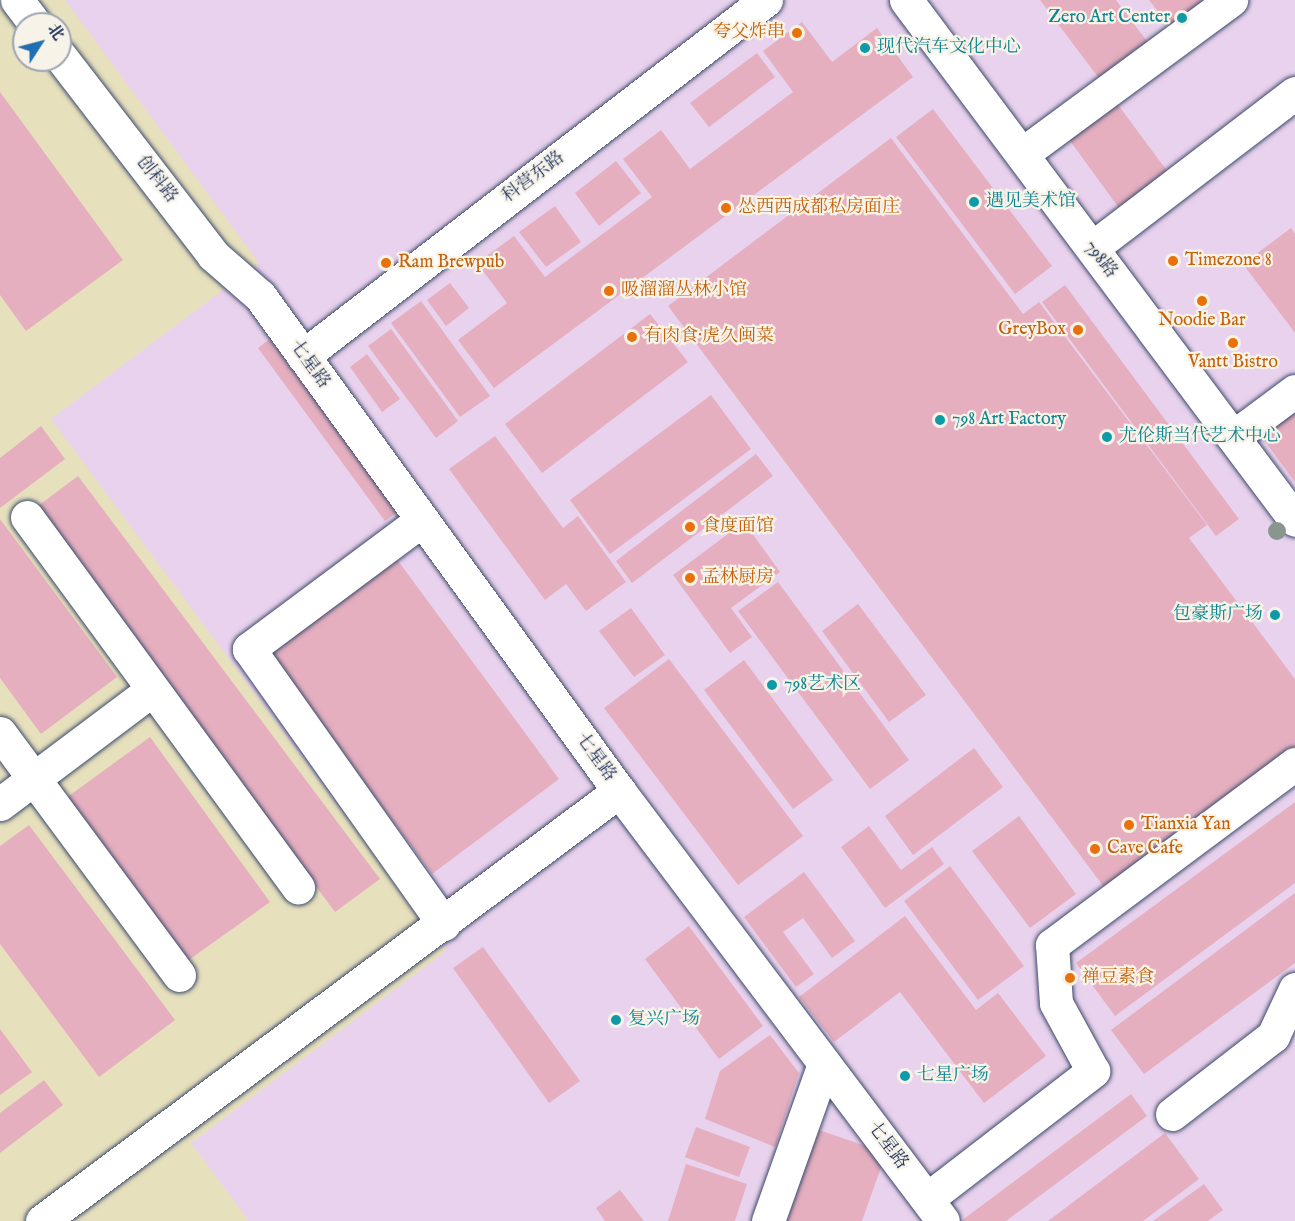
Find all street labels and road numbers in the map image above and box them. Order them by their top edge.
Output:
street label: 科营东路 [499,148,569,208]
street label: 创科路 [131,152,181,208]
street label: 798路 [1079,237,1121,283]
street label: 七星路 [284,337,334,393]
street label: 七星路 [570,730,620,786]
street label: 七星路 [862,1118,912,1174]

